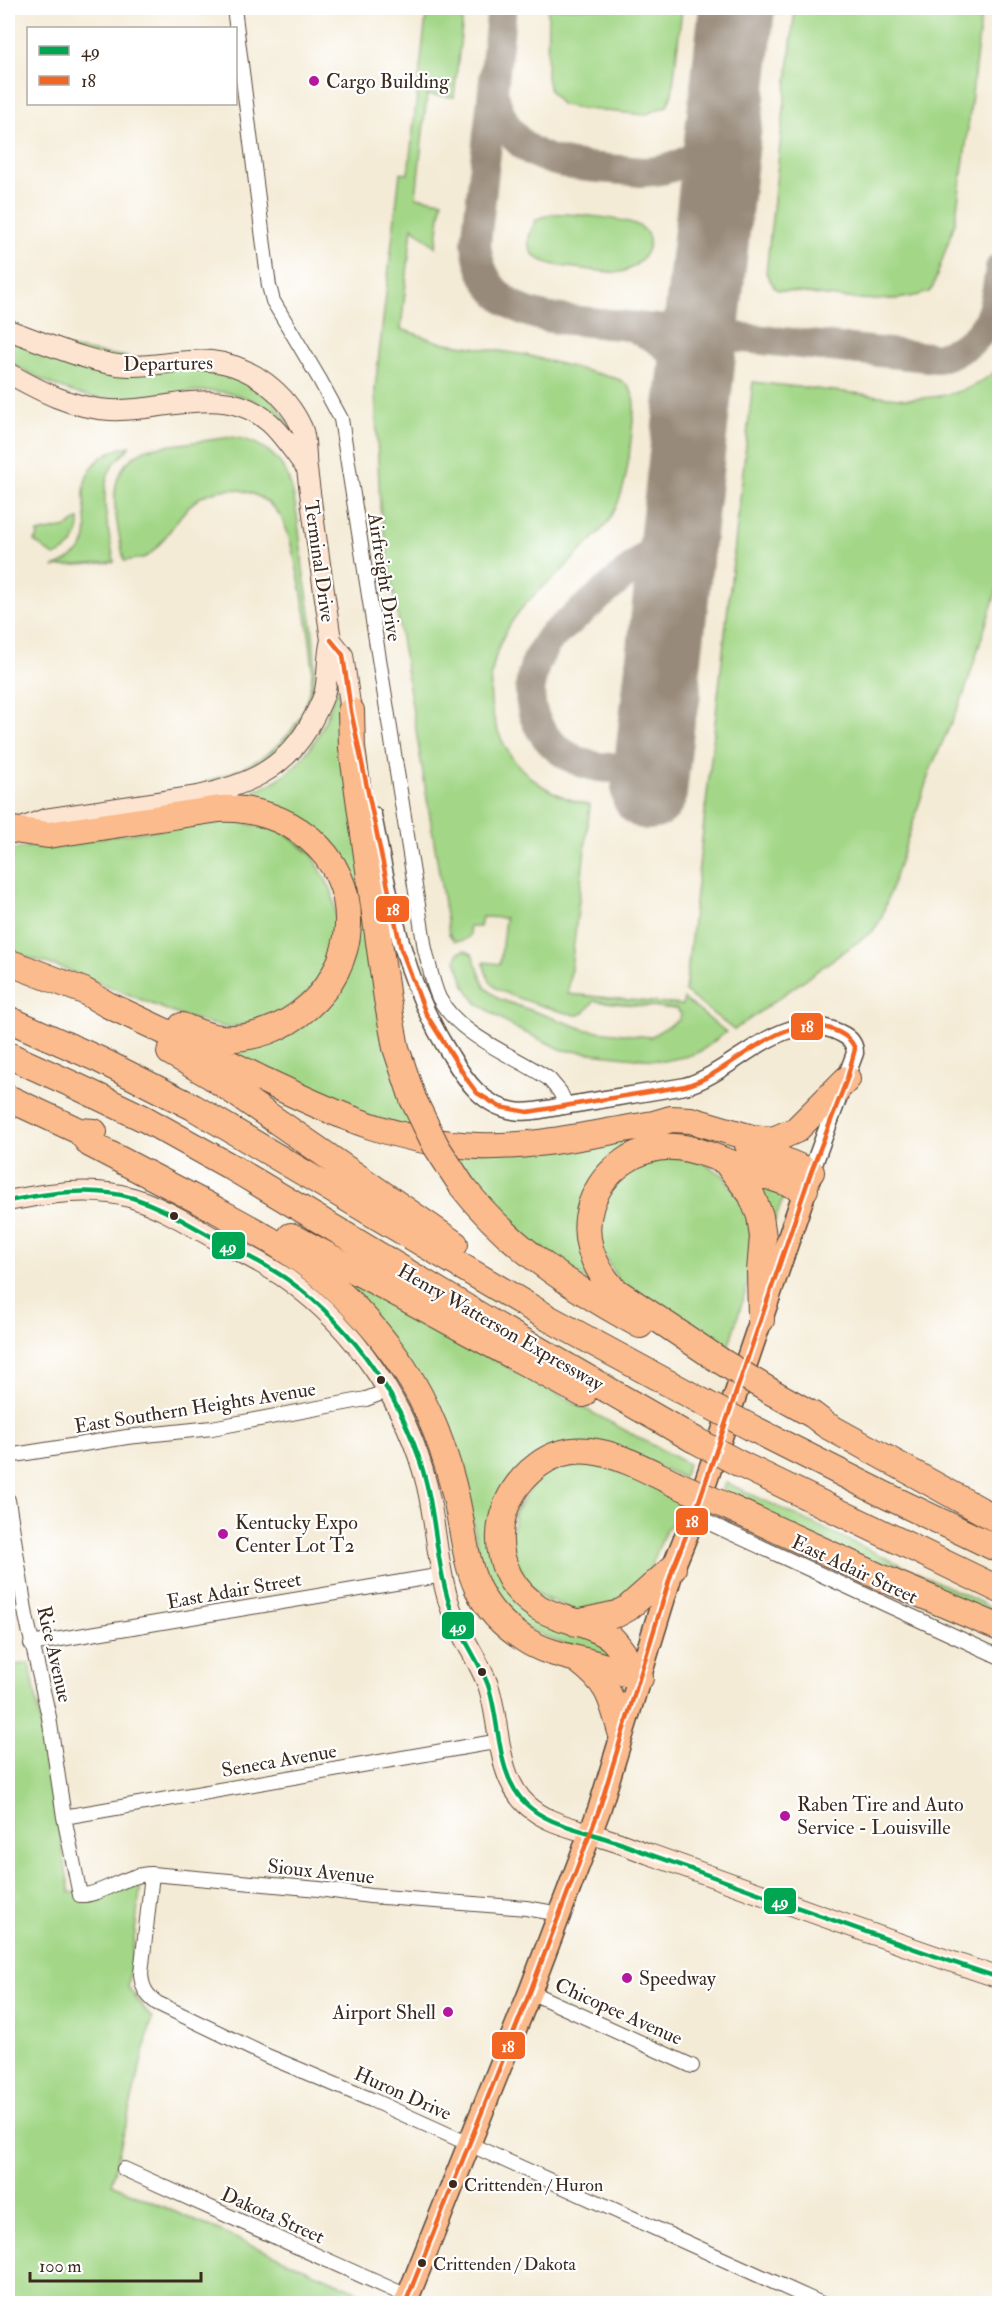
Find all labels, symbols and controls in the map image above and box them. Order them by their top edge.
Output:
legend [27,27,237,105]
text: 49 [81,40,100,63]
place label: Cargo Building [326,69,450,94]
text: 18 [81,70,96,93]
marker: Cargo Building [307,74,321,88]
street label: Departures [123,350,213,378]
street label: Terminal Drive [299,499,340,624]
street label: Airfreight Drive [362,510,407,643]
line badge: 18 [375,895,410,923]
text: 18 [386,900,400,920]
line badge: 18 [790,1012,824,1041]
text: 18 [800,1017,814,1037]
unlabelled marker [168,1210,180,1222]
line badge: 49 [211,1231,246,1260]
text: 49 [219,1237,236,1257]
street label: Henry Watterson Expressway [393,1258,609,1398]
unlabelled marker [375,1374,387,1386]
street label: East Southern Heights Avenue [73,1376,318,1439]
line badge: 18 [675,1507,709,1536]
place label: Kentucky Expo Center Lot T2 [235,1510,358,1558]
text: 18 [685,1512,699,1532]
marker: Kentucky Expo Center Lot T2 [216,1527,230,1541]
street label: East Adair Street [788,1529,922,1610]
street label: East Adair Street [165,1566,304,1615]
street label: Rice Avenue [31,1604,78,1705]
line badge: 49 [441,1611,475,1640]
text: 49 [449,1617,466,1637]
unlabelled marker [476,1666,488,1678]
street label: Seneca Avenue [220,1738,339,1783]
place label: Raben Tire and Auto Service - Louisville [797,1792,964,1840]
marker: Raben Tire and Auto Service - Louisville [778,1809,792,1823]
street label: Sioux Avenue [266,1853,376,1890]
line badge: 49 [763,1887,797,1915]
text: 49 [771,1892,788,1912]
place label: Speedway [639,1966,717,1992]
marker: Speedway [620,1971,634,1985]
street label: Chicopee Avenue [551,1972,686,2052]
place label: Airport Shell [331,2000,436,2026]
marker: Airport Shell [441,2005,455,2019]
line badge: 18 [491,2031,526,2060]
text: 18 [501,2037,515,2057]
street label: Huron Drive [350,2061,455,2126]
place label: Crittenden / Huron [464,2174,603,2197]
marker: Crittenden / Huron [447,2178,459,2190]
street label: Dakota Street [217,2182,329,2250]
scale bar [30,2245,201,2283]
place label: Crittenden / Dakota [433,2253,577,2276]
text: 100 m [39,2255,82,2278]
marker: Crittenden / Dakota [416,2257,428,2269]

